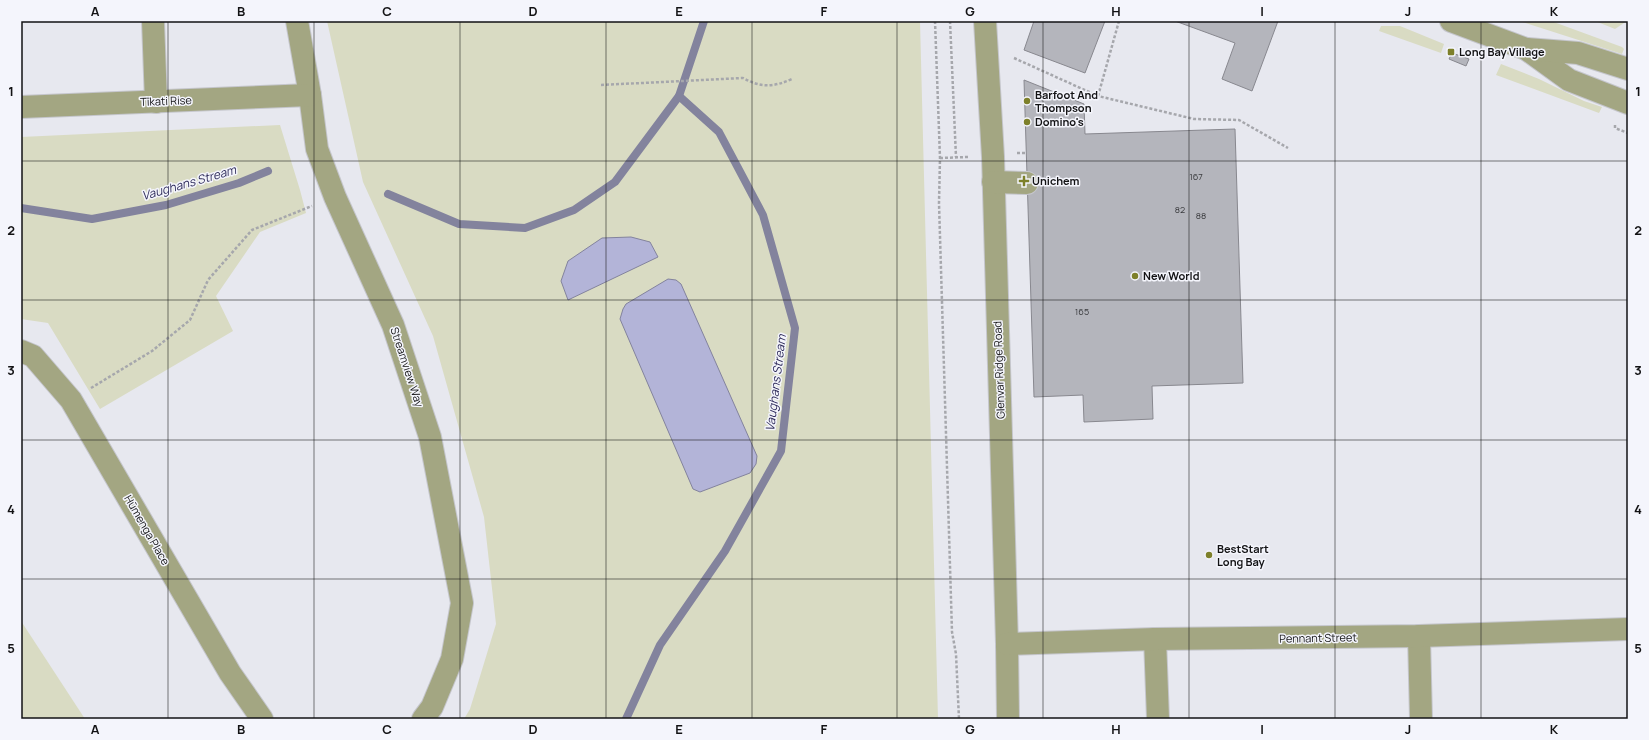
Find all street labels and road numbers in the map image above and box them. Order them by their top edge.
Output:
street label: Tīkati Rise [140,92,193,109]
street label: Glenvar Ridge Road [989,321,1008,419]
street label: Streamview Way [387,325,428,409]
street label: Hūmenga Place [121,492,174,568]
street label: Pennant Street [1279,629,1357,646]

